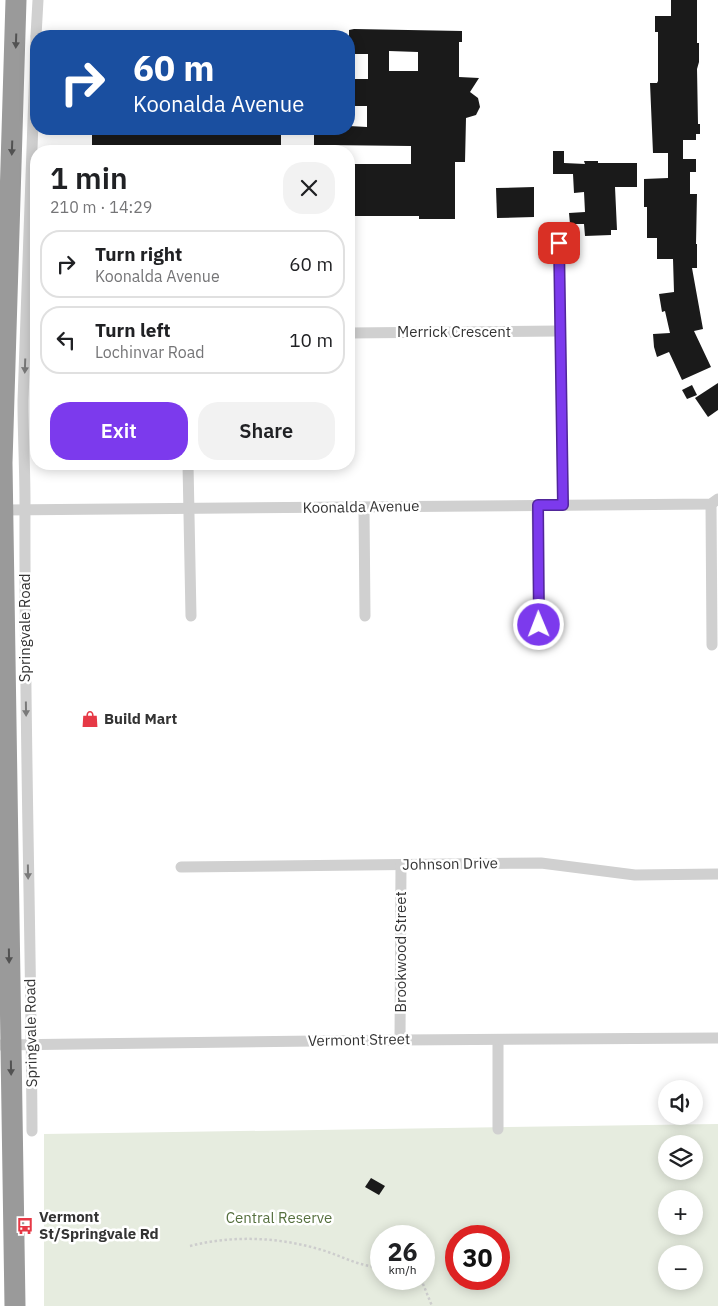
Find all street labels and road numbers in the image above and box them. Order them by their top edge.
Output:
street label: Merrick Crescent [397,322,511,341]
street label: Koonalda Avenue [302,496,420,517]
street label: Springvale Road [15,574,34,682]
street label: Johnson Drive [402,853,498,874]
street label: Brookwood Street [391,891,410,1013]
street label: Springvale Road [20,978,41,1088]
street label: Vermont Street [308,1029,410,1050]

